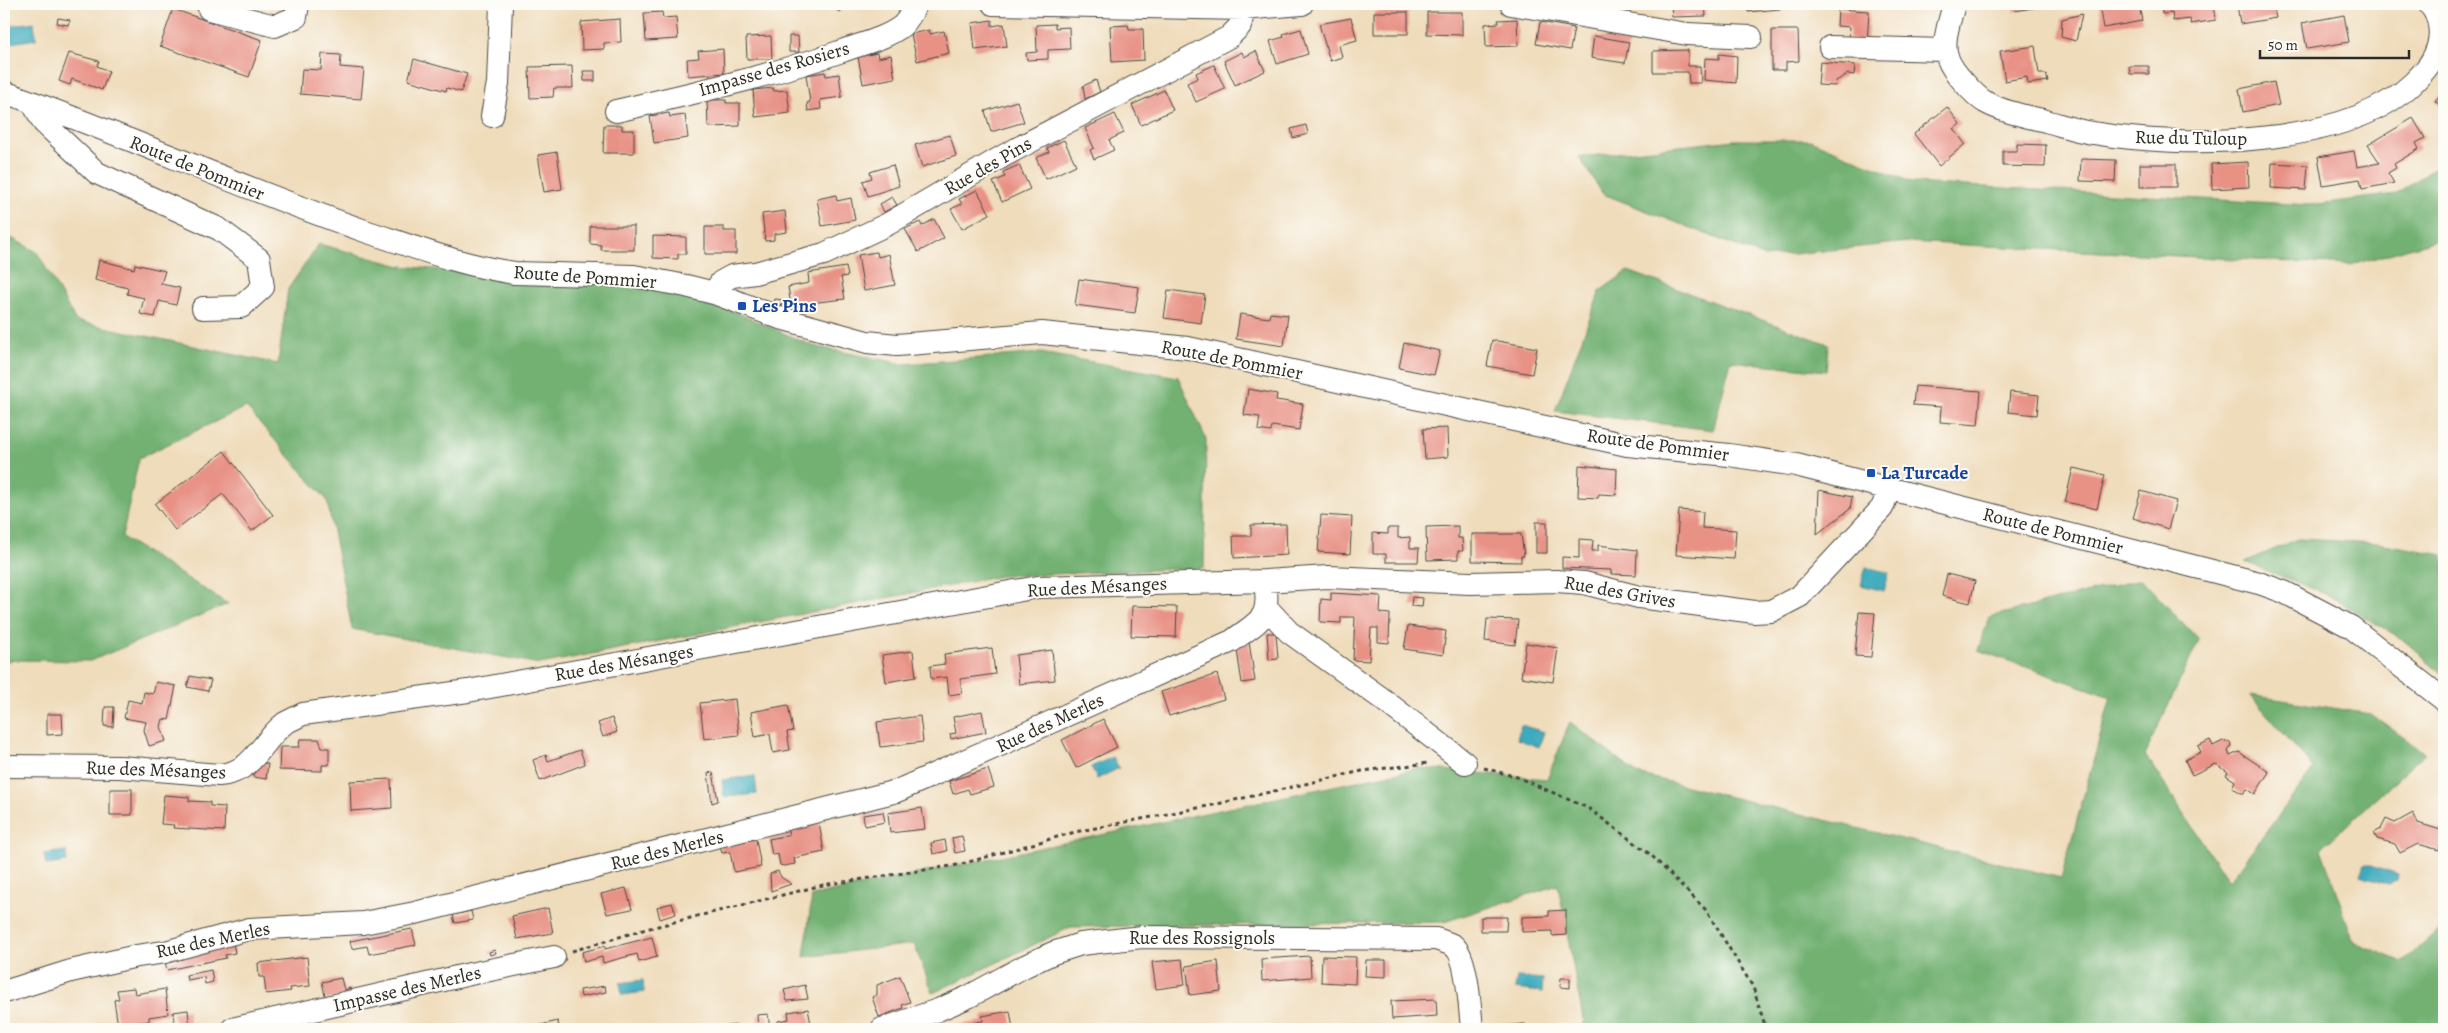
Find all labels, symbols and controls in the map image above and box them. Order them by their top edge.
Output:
scale bar [2260,28,2409,60]
street label: Impasse des Rosiers [695,35,853,103]
text: 50 m [2268,35,2298,55]
street label: Rue du Tuloup [2135,124,2247,152]
street label: Route de Pommier [126,129,268,207]
street label: Rue des Pins [939,130,1037,202]
street label: Route de Pommier [512,259,658,295]
place label: Les Pins [752,293,817,319]
marker: Les Pins [736,300,748,312]
street label: Route de Pommier [1159,334,1305,386]
street label: Route de Pommier [1585,422,1731,468]
place label: La Turcade [1881,460,1969,486]
marker: La Turcade [1865,467,1877,479]
street label: Route de Pommier [1980,501,2126,561]
street label: Rue des Grives [1562,569,1678,615]
street label: Rue des Mésanges [1026,570,1168,604]
street label: Rue des Mésanges [553,638,695,688]
street label: Rue des Merles [992,687,1108,759]
street label: Rue des Mésanges [85,755,227,785]
street label: Rue des Merles [608,823,726,877]
street label: Rue des Merles [154,915,272,965]
street label: Rue des Rossignols [1129,925,1275,951]
street label: Impasse des Merles [330,959,484,1019]

